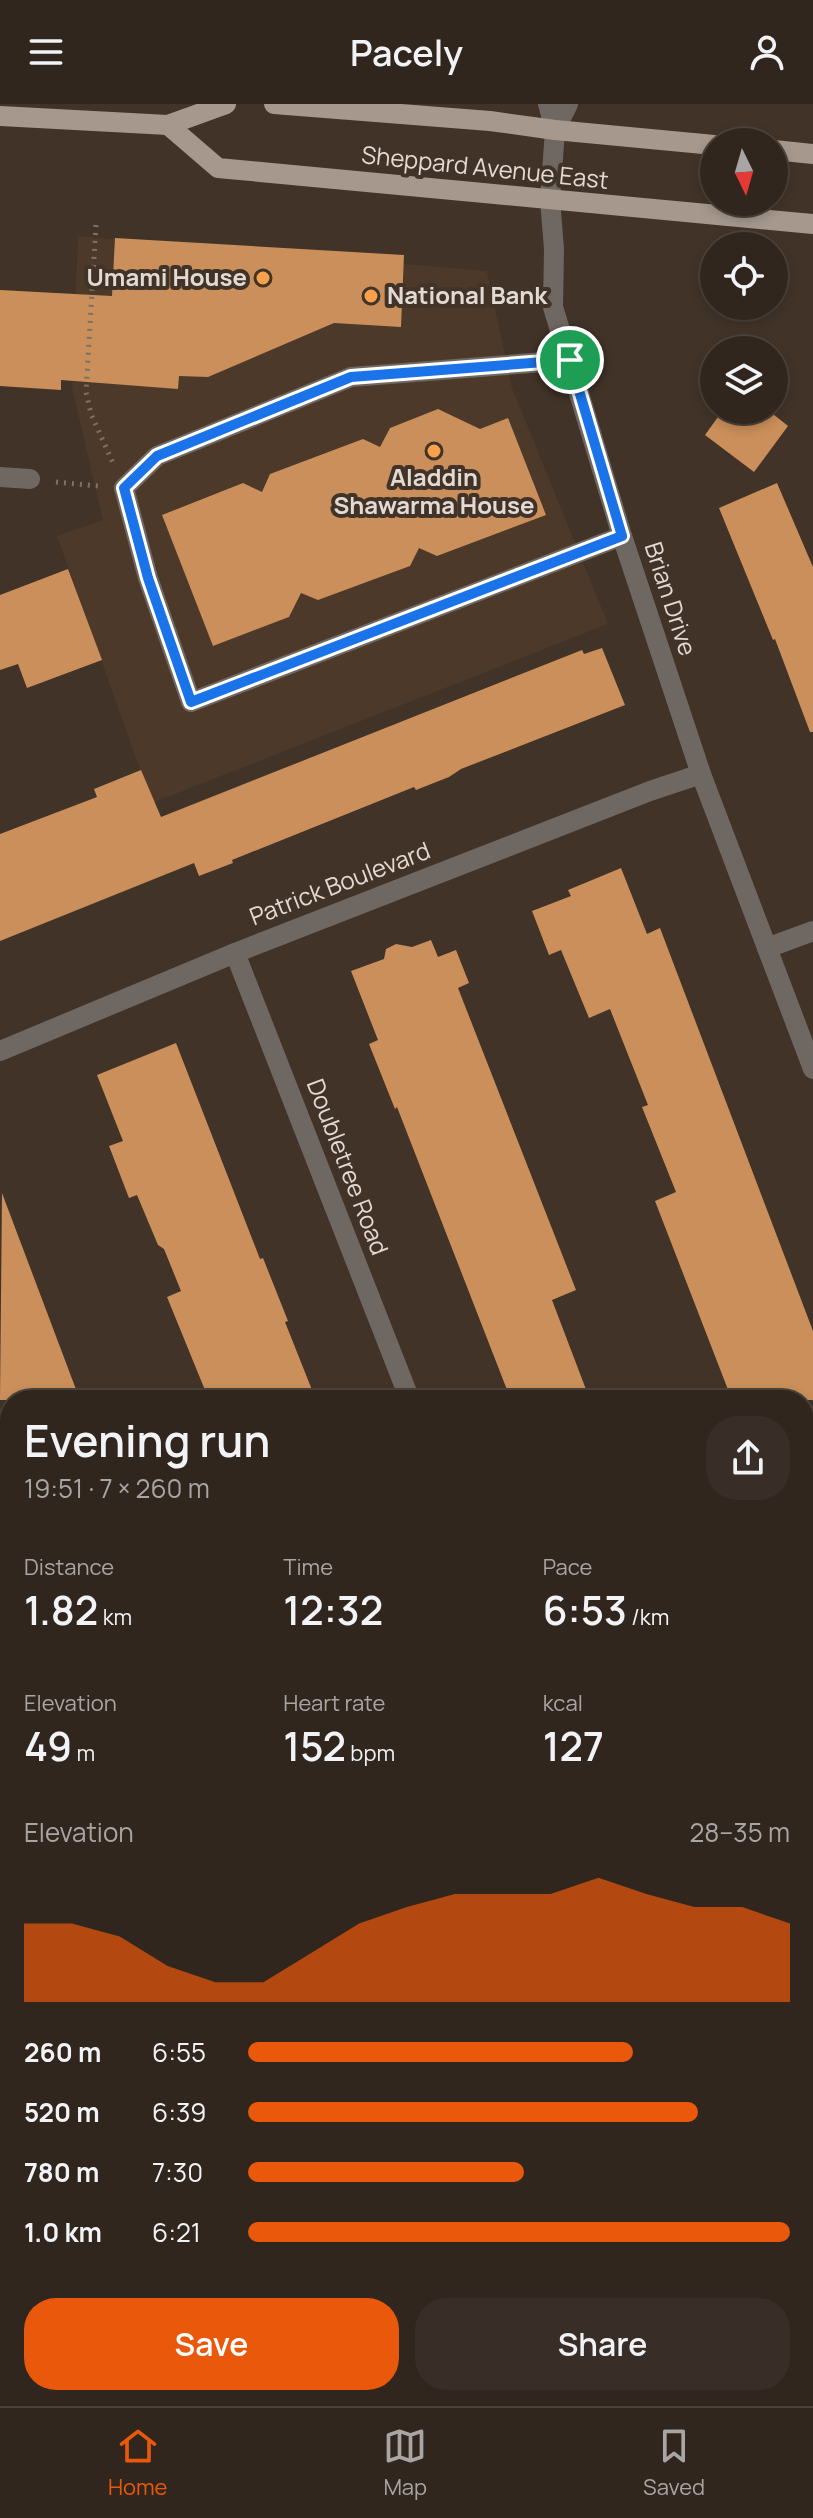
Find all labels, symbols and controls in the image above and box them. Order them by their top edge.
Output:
text: Pacely [350,28,463,77]
icon: menu [24,30,68,74]
icon: person [745,30,789,74]
north arrow [700,128,788,216]
map controls [700,128,788,424]
street label: Sheppard Avenue East [360,137,610,196]
button: locate [700,232,788,320]
place label: Umami House [87,260,247,293]
marker: Umami House [254,269,272,287]
place label: National Bank [387,278,548,311]
marker: National Bank [362,287,380,305]
pin [536,326,604,394]
button: layers [700,336,788,424]
icon: arrive [548,338,592,382]
marker: Aladdin Shawarma House [425,442,443,460]
place label: Aladdin Shawarma House [334,460,534,521]
street label: Brian Drive [638,538,705,660]
street label: Patrick Boulevard [244,833,434,932]
street label: Doubletree Road [300,1074,397,1259]
text: Evening run [24,1410,270,1470]
button: share [706,1416,790,1500]
text: 19:51 · 7 × 260 m [24,1470,210,1506]
text: Distance [24,1552,114,1582]
text: Time [283,1552,333,1582]
text: Pace [543,1552,592,1582]
text: 1.82 [24,1582,98,1637]
text: 12:32 [283,1582,383,1637]
text: 6:53 [543,1582,627,1637]
text: km [98,1602,132,1632]
text: /km [627,1602,669,1632]
text: Elevation [24,1688,117,1718]
text: Heart rate [283,1688,385,1718]
text: kcal [543,1688,583,1718]
text: 49 [24,1718,72,1773]
text: 152 [283,1718,346,1773]
text: 127 [543,1718,604,1773]
text: m [72,1738,95,1768]
text: bpm [346,1738,395,1768]
text: Elevation [24,1814,134,1850]
text: 28–35 m [689,1814,790,1850]
text: 260 m [24,2034,101,2070]
text: 6:55 [152,2034,206,2070]
text: 520 m [24,2094,100,2130]
text: 6:39 [152,2094,206,2130]
text: 780 m [24,2154,99,2190]
text: 7:30 [152,2154,203,2190]
text: 1.0 km [24,2214,102,2250]
text: 6:21 [152,2214,201,2250]
button: Save [24,2298,399,2390]
button: Share [415,2298,790,2390]
tab: Home [108,2424,167,2502]
tab: Map [383,2424,427,2502]
tab: Saved [643,2424,705,2502]

